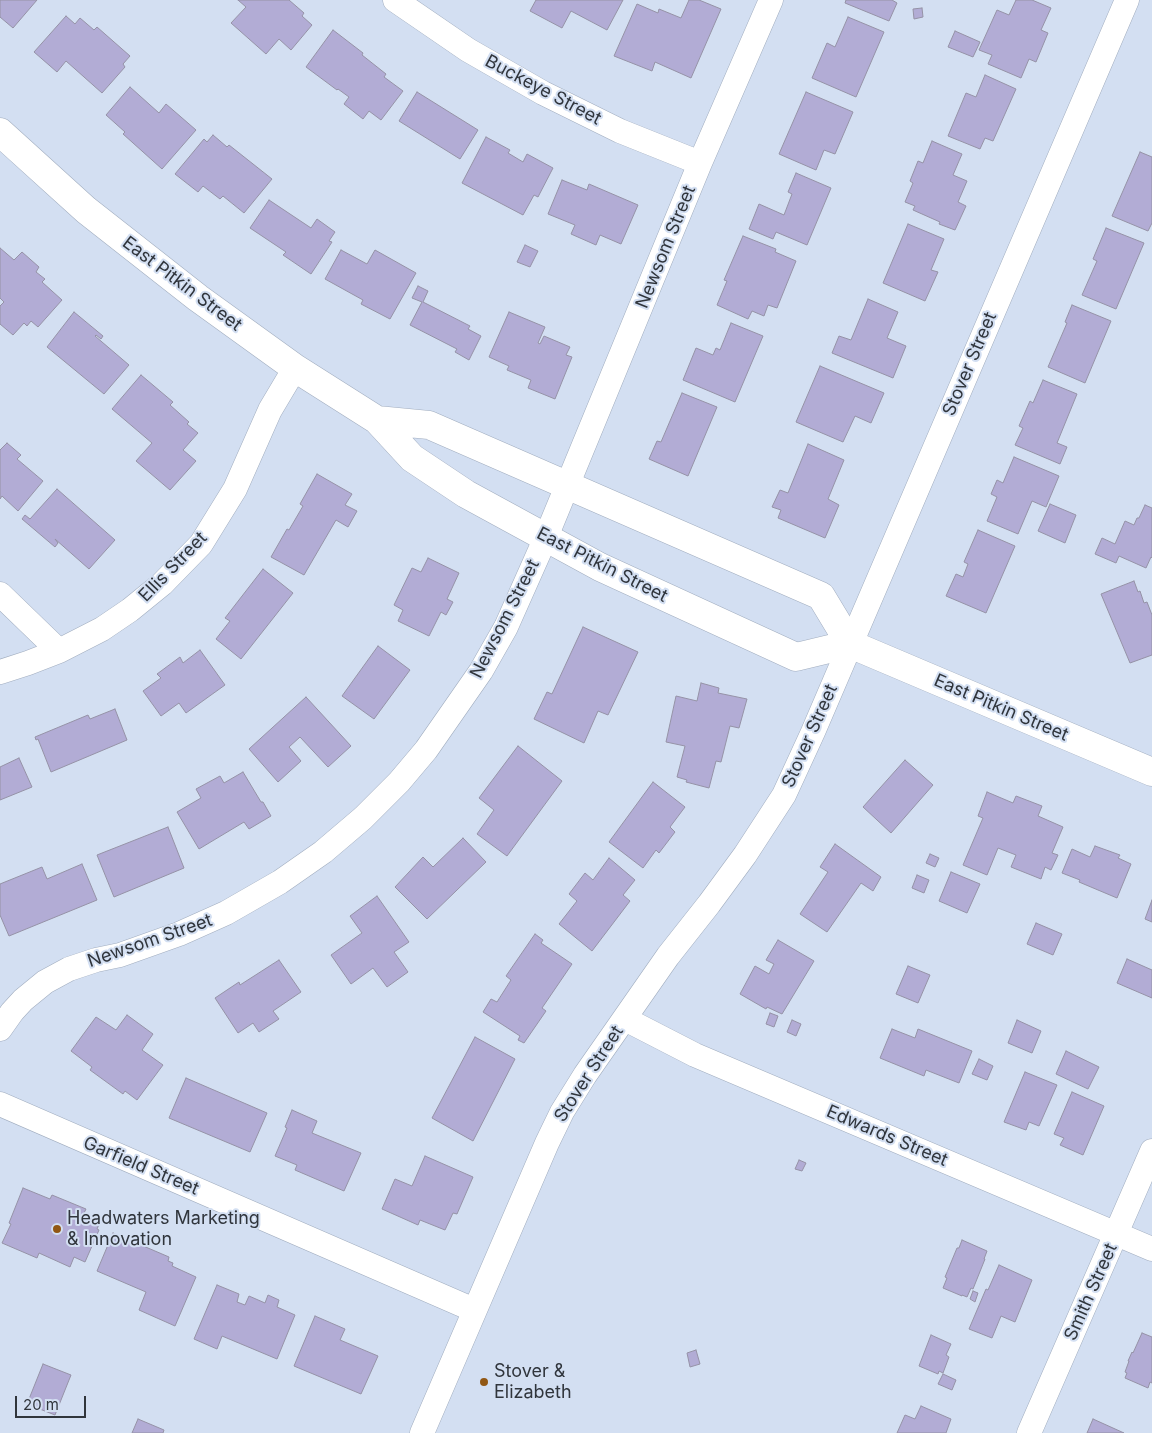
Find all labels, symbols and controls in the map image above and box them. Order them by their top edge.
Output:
street label: Buckeye Street [481,50,605,130]
street label: Newsom Street [632,183,700,311]
street label: East Pitkin Street [118,232,246,336]
street label: Stover Street [938,309,1002,419]
street label: East Pitkin Street [533,523,671,607]
street label: Ellis Street [134,527,212,607]
street label: Newsom Street [466,556,544,682]
street label: East Pitkin Street [931,670,1071,746]
street label: Stover Street [778,681,842,791]
street label: Newsom Street [85,910,215,972]
street label: Stover Street [550,1022,628,1126]
street label: Edwards Street [823,1101,951,1171]
street label: Garfield Street [80,1132,202,1200]
place label: Headwaters Marketing & Innovation [67,1208,260,1250]
marker: Headwaters Marketing & Innovation [51,1223,63,1235]
street label: Smith Street [1060,1240,1122,1344]
place label: Stover & Elizabeth [494,1361,572,1404]
marker: Stover & Elizabeth [478,1376,490,1388]
scale bar [18,1386,89,1418]
text: 20 m [23,1395,59,1414]

